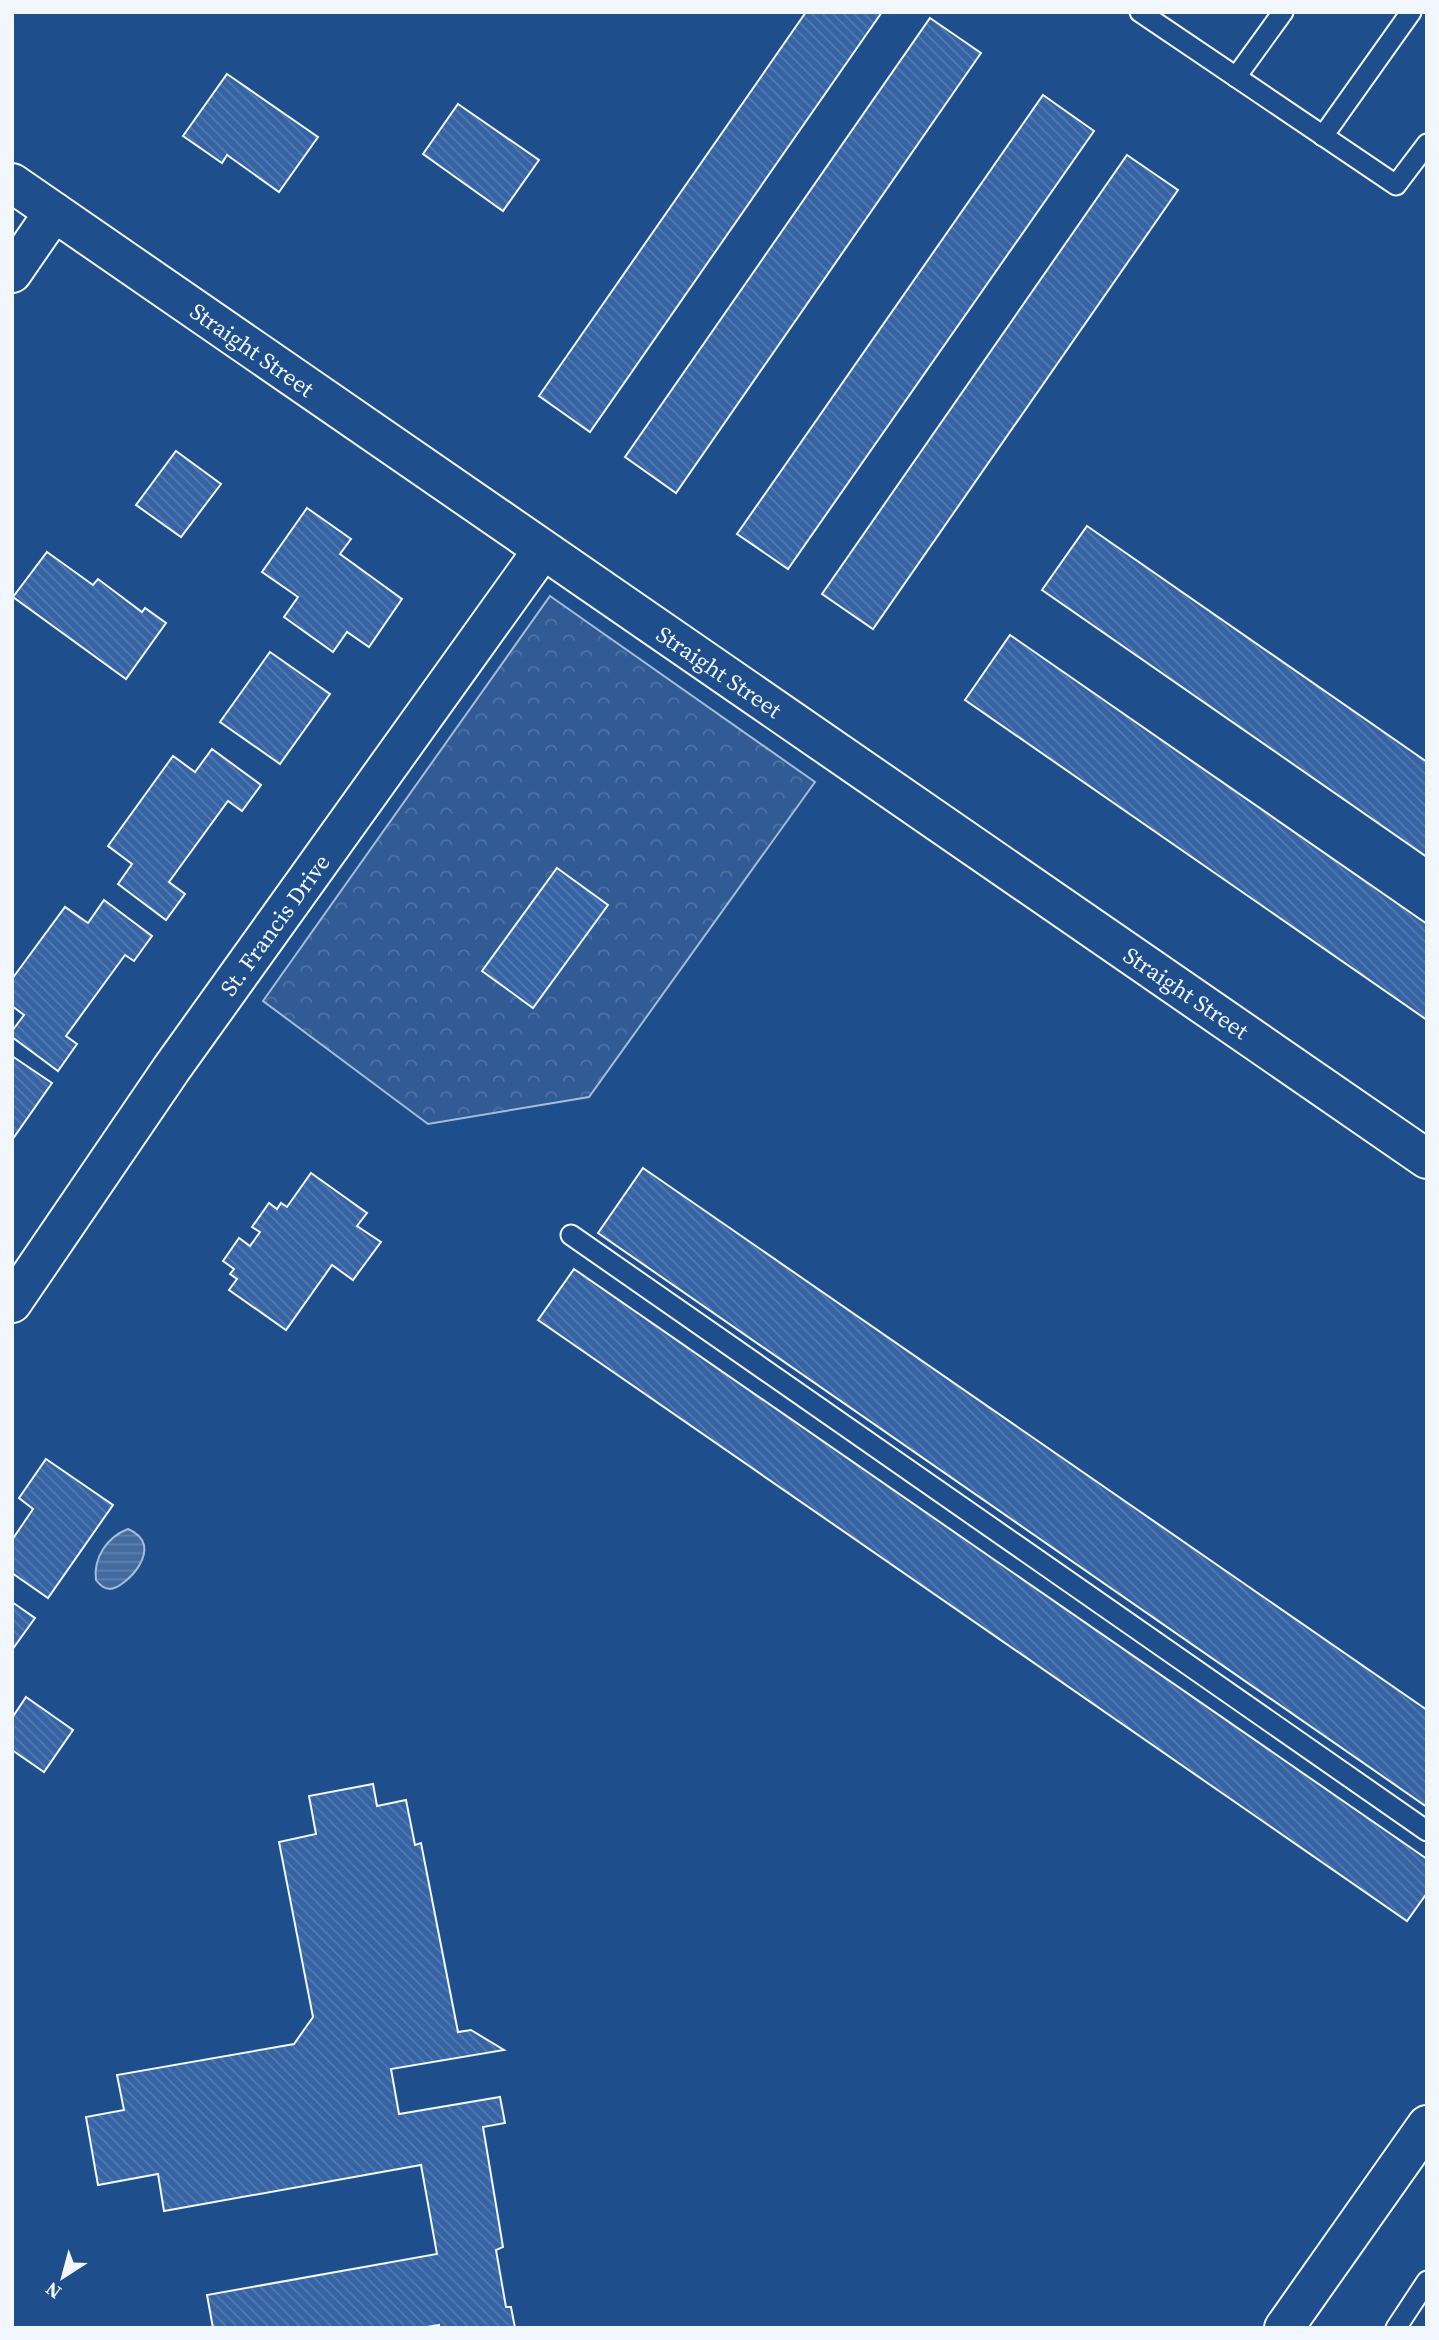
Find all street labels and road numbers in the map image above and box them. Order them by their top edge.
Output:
street label: Straight Street [184,295,321,405]
street label: Straight Street [650,618,788,726]
street label: St. Francis Drive [213,848,337,1002]
street label: Straight Street [1117,939,1255,1047]

